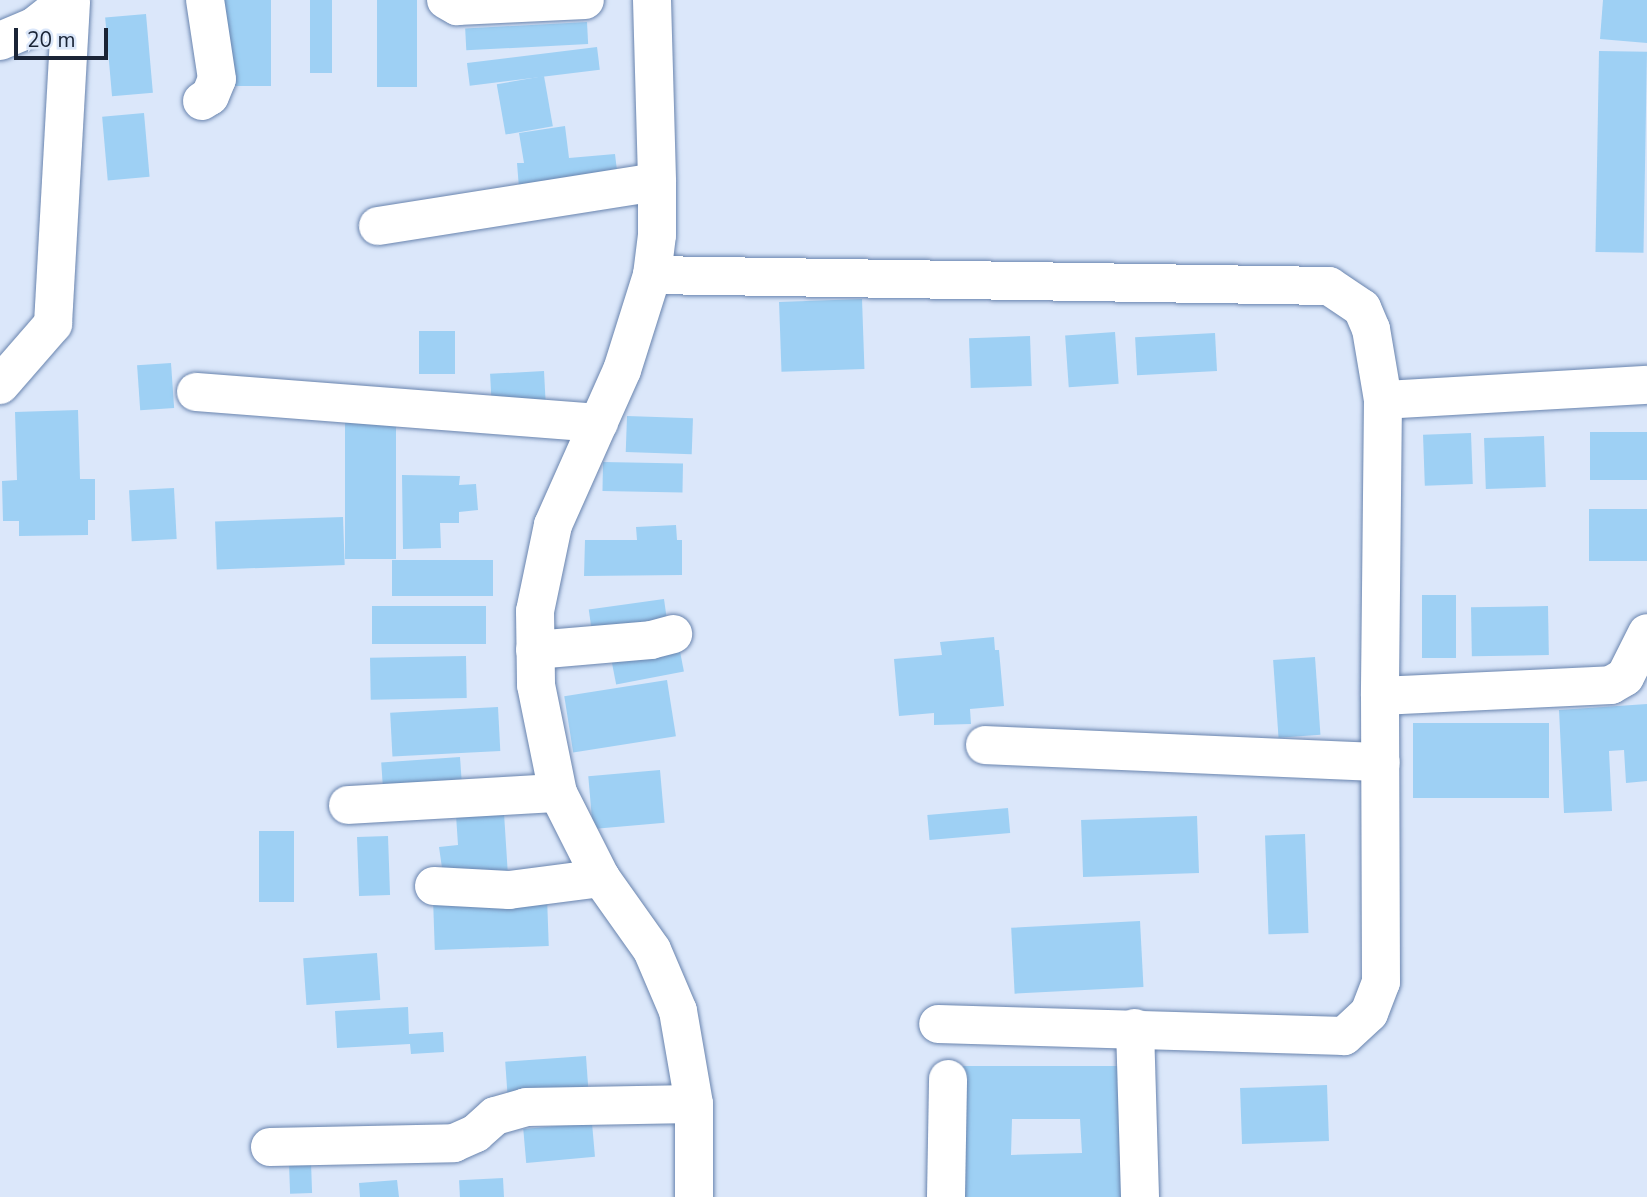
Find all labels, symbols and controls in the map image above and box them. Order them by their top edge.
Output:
scale bar [18,14,112,58]
text: 20 m [27,26,76,54]

